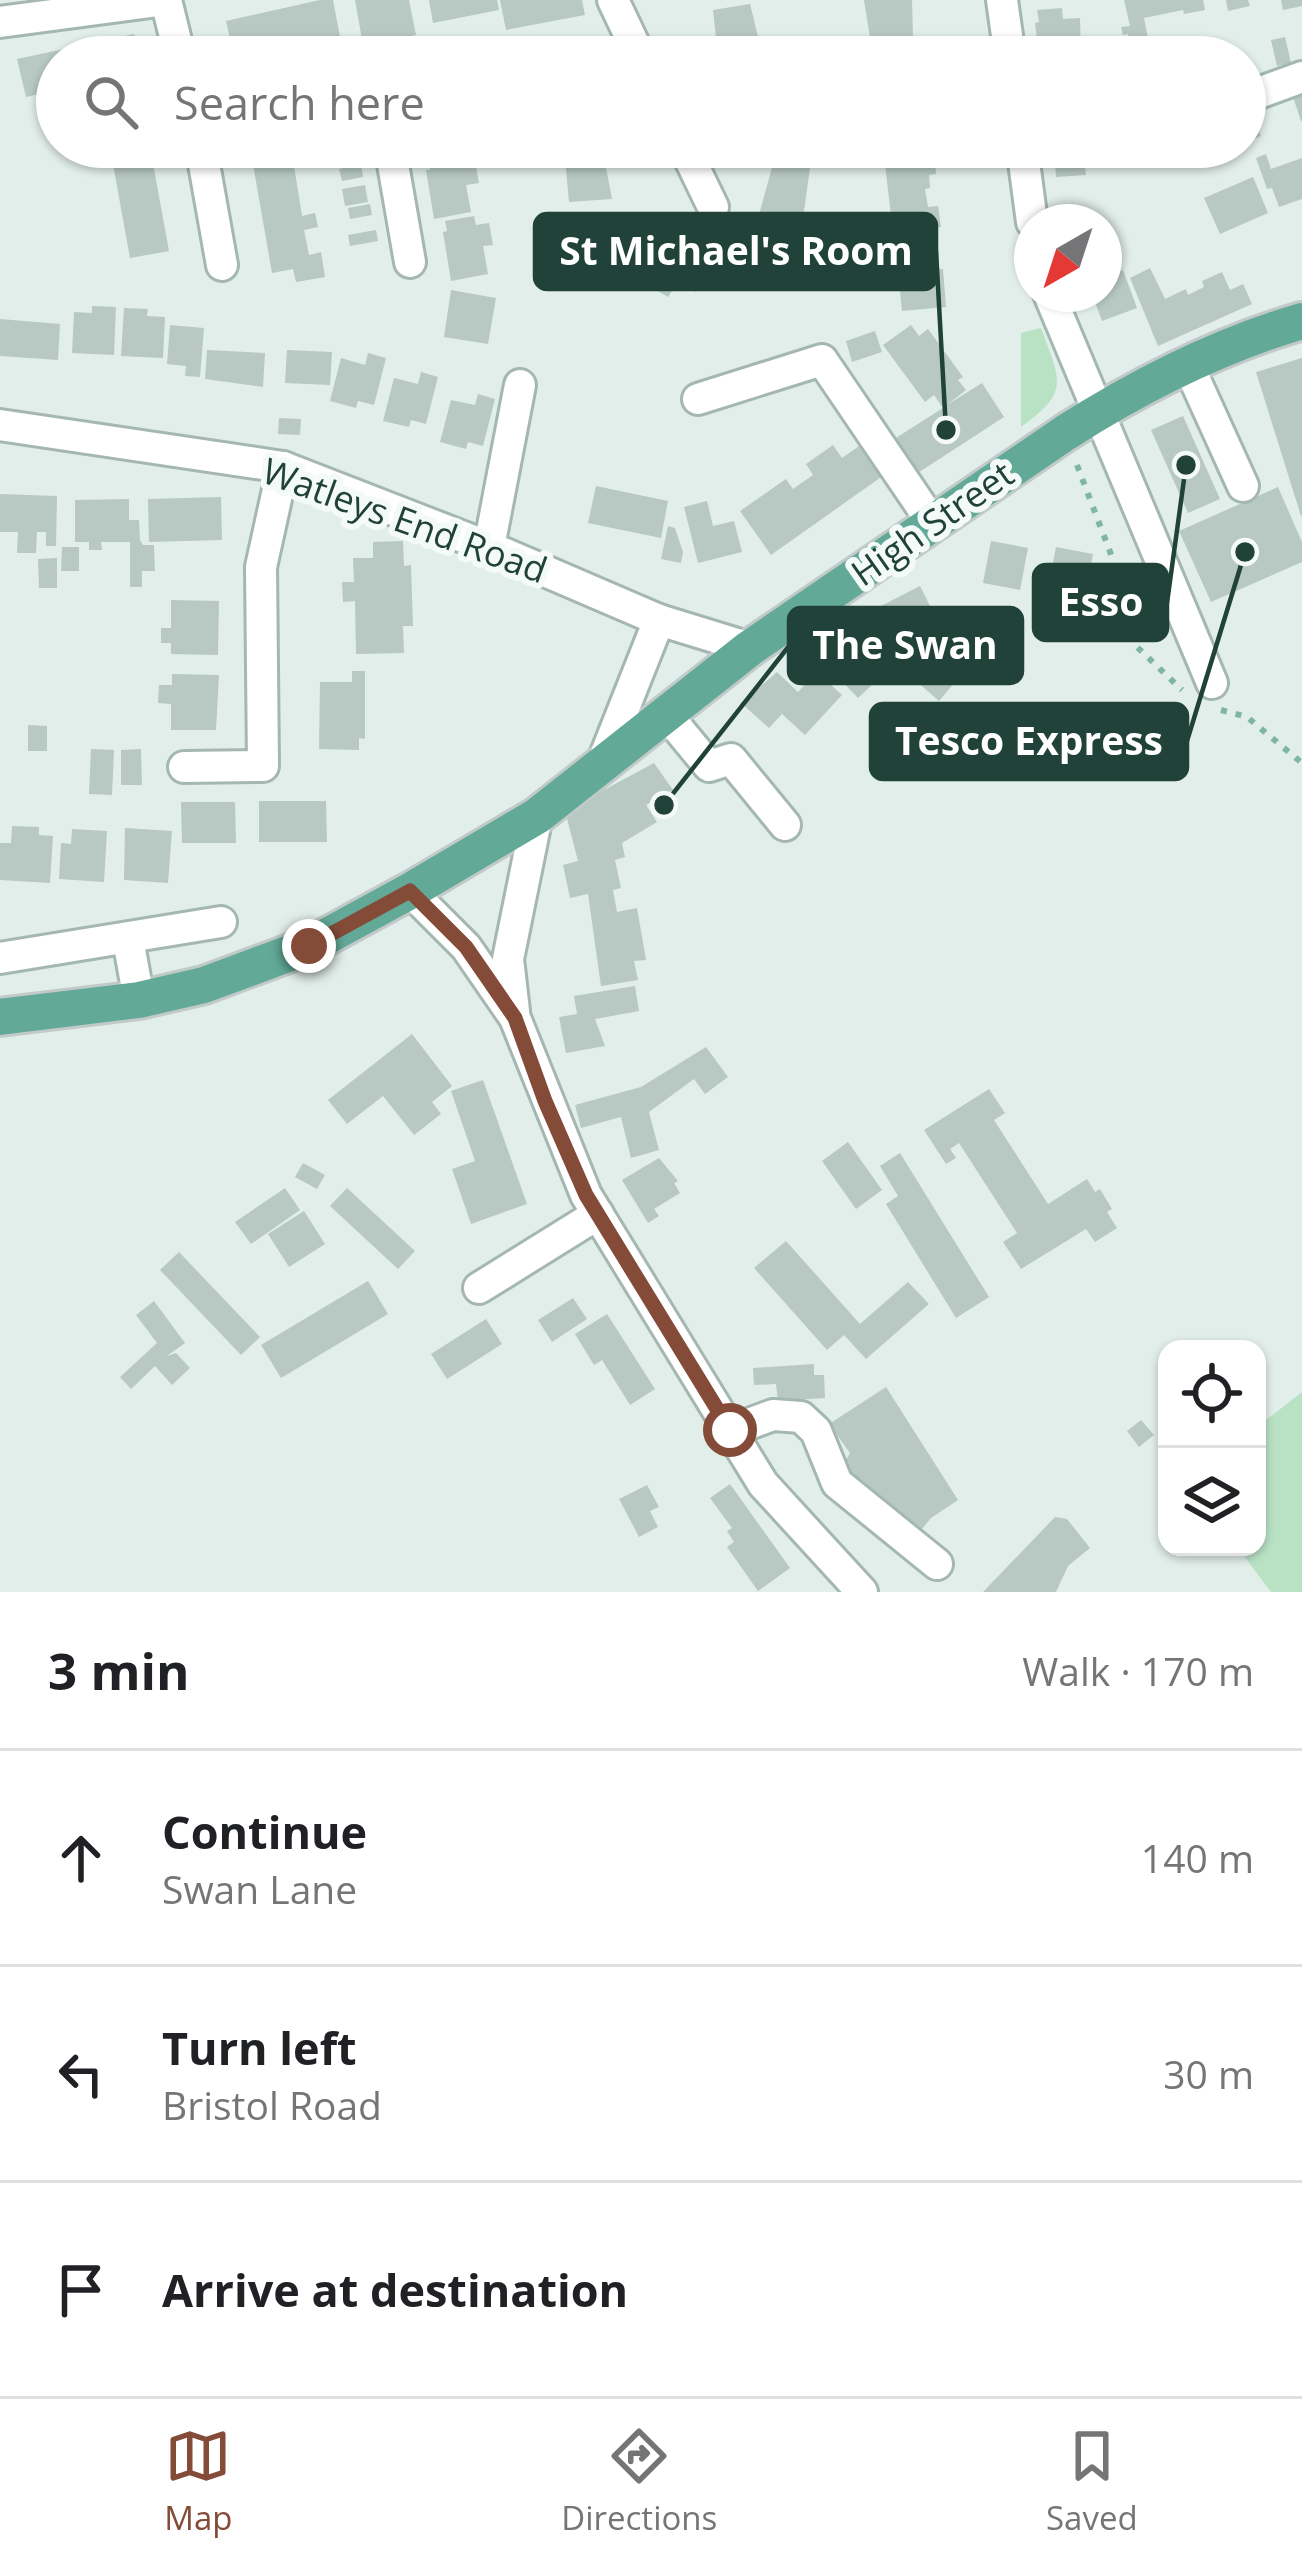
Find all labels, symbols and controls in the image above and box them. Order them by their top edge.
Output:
search box [36,36,1266,168]
icon: search [78,69,144,135]
text: Search here [174,72,425,133]
north arrow [1014,204,1122,312]
callout: St Michael's Room [535,214,936,289]
text: St Michael's Room [559,223,913,276]
street label: Watleys End Road [256,446,554,594]
street label: High Street [841,449,1023,597]
callout: Esso [1034,565,1167,640]
text: Esso [1059,574,1143,627]
callout: The Swan [789,608,1022,683]
text: The Swan [812,617,998,670]
callout: Tesco Express [871,704,1187,779]
text: Tesco Express [895,713,1163,766]
route end [282,919,336,973]
map controls [1158,1340,1266,1556]
button: locate [1158,1340,1266,1448]
route start [703,1403,757,1457]
button: layers [1158,1448,1266,1556]
text: 3 min [48,1635,190,1705]
text: Walk · 170 m [1022,1644,1254,1697]
text: Continue [162,1801,367,1862]
icon: ahead [48,1825,114,1891]
text: 140 m [1141,1831,1254,1884]
text: Swan Lane [162,1862,357,1915]
text: Turn left [162,2017,357,2078]
icon: left [48,2041,114,2107]
text: 30 m [1163,2047,1254,2100]
text: Bristol Road [162,2078,382,2131]
icon: arrive [48,2257,114,2323]
text: Arrive at destination [162,2259,628,2320]
tab: Map [164,2423,233,2540]
tab: Directions [561,2423,717,2540]
tab: Saved [1046,2423,1138,2540]

